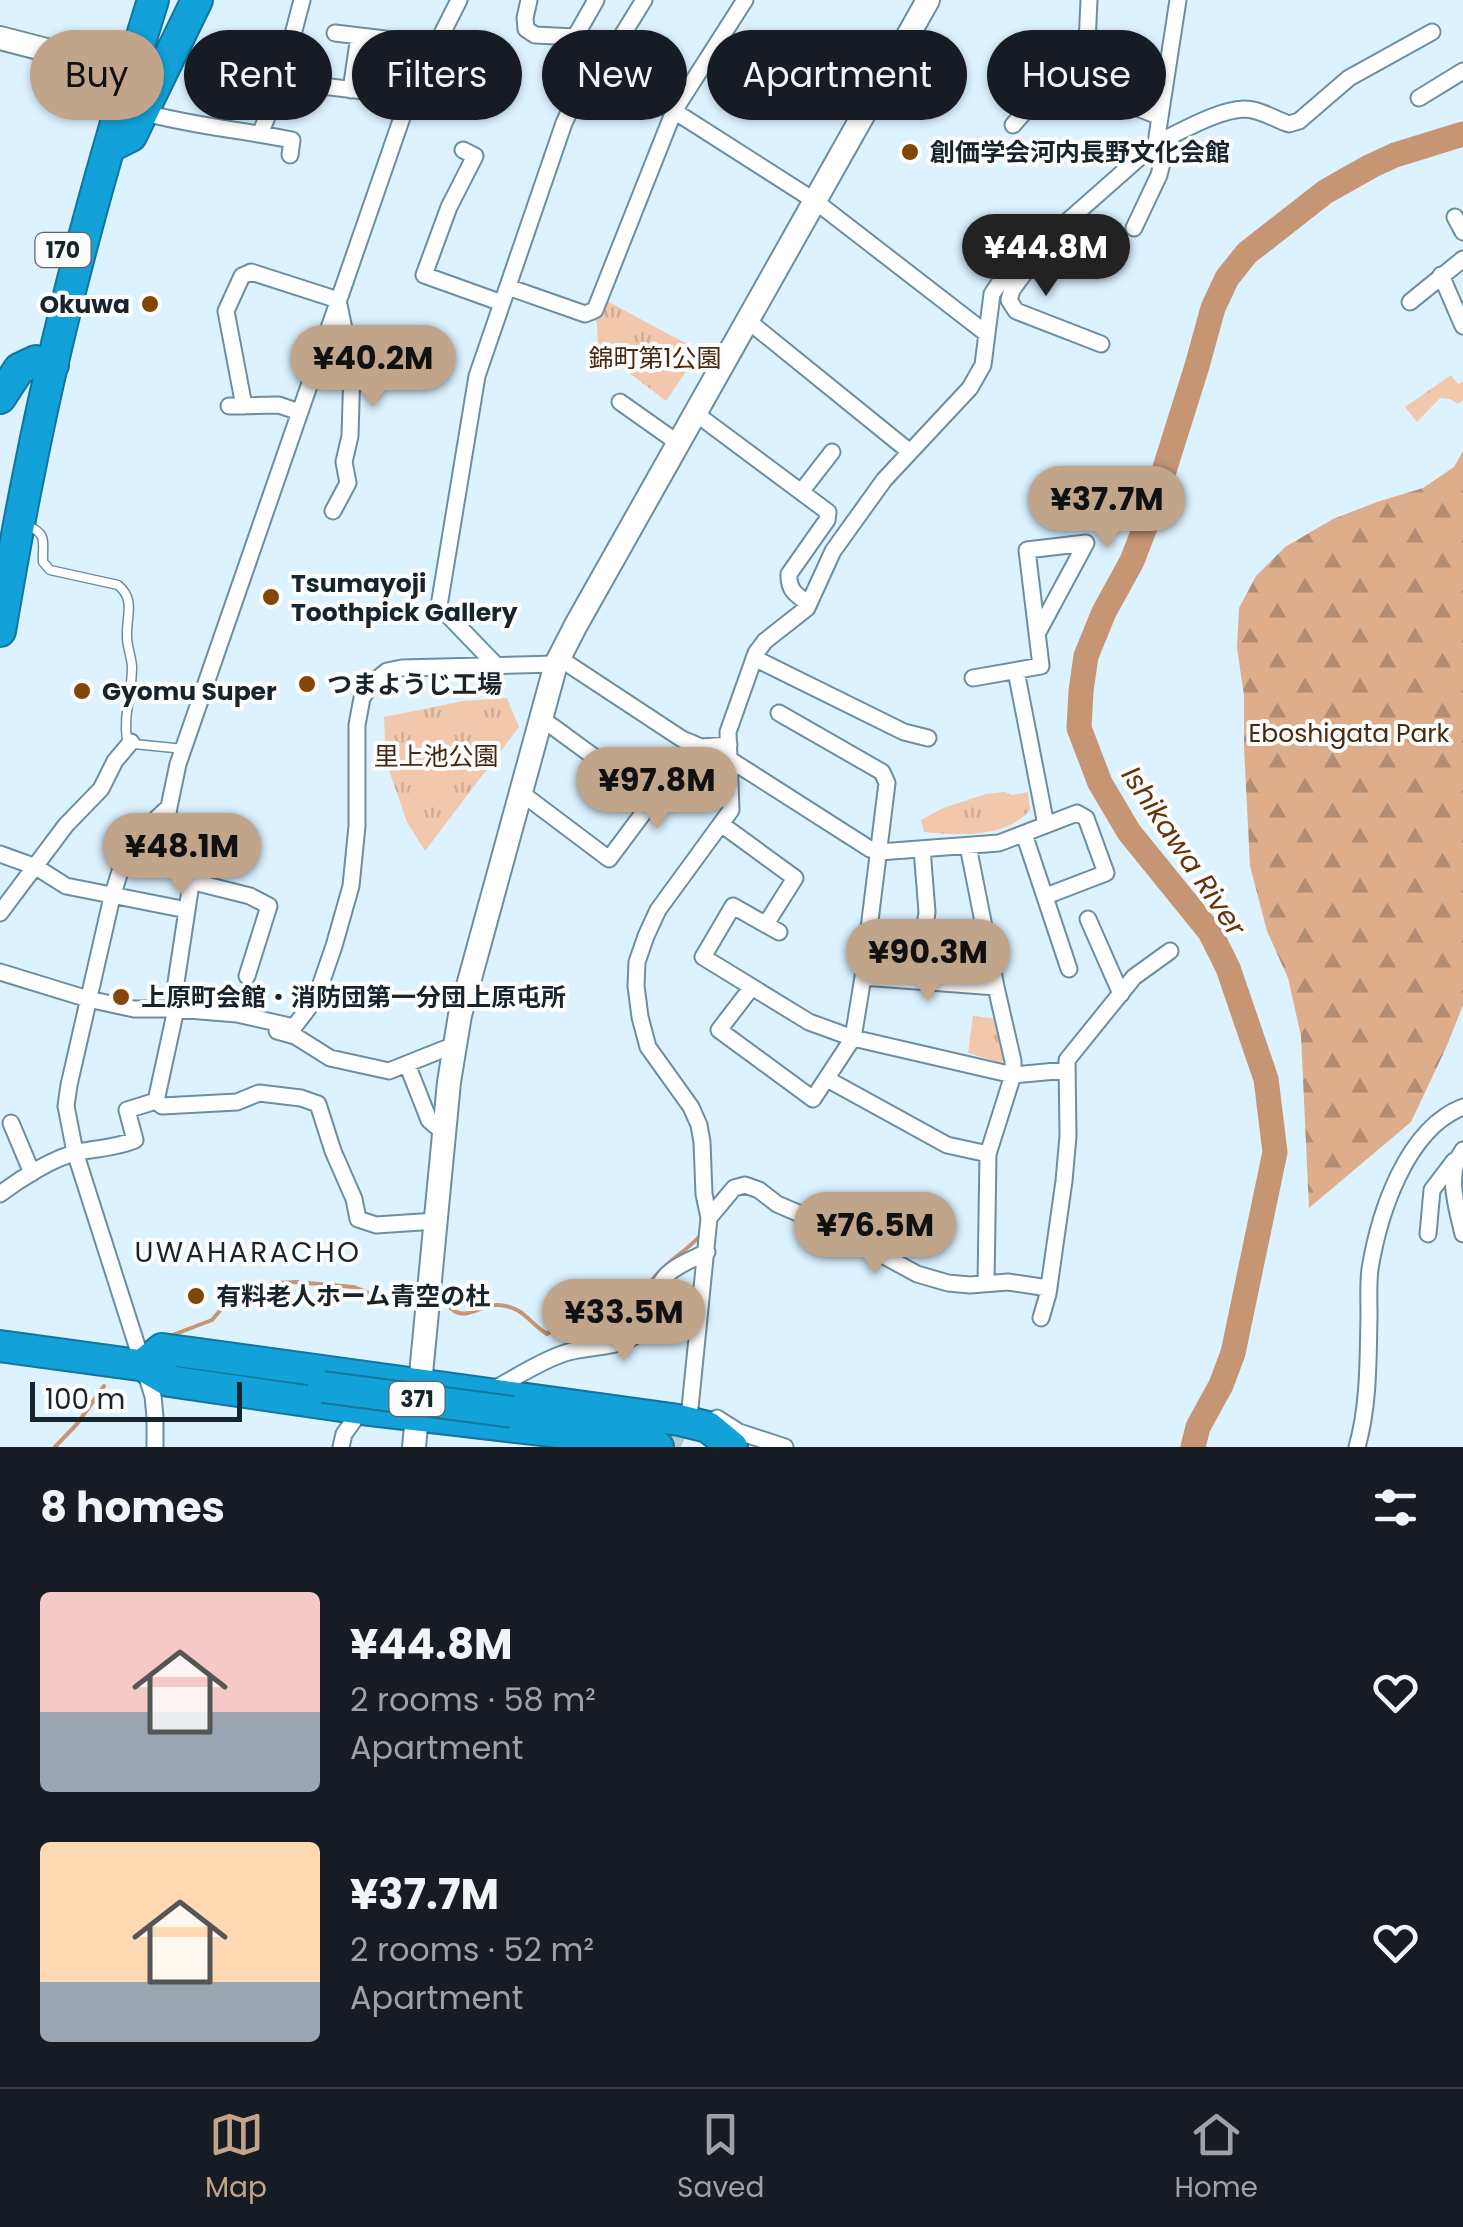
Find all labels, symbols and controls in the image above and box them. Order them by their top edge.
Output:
chip: Buy [30,30,164,120]
chip: Rent [184,30,332,120]
chip: Filters [352,30,522,120]
chip: New [542,30,687,120]
chip: Apartment [707,30,967,120]
chip: House [987,30,1166,120]
place label: 創価学会河内長野文化会館 [930,135,1230,170]
marker: 創価学会河内長野文化会館 [899,141,921,163]
pin: ¥44.8M [965,214,1127,299]
text: ¥44.8M [984,224,1108,269]
road number: 170 [36,233,90,267]
place label: Okuwa [39,287,130,322]
marker: Okuwa [139,293,161,315]
pin: ¥40.2M [292,325,454,410]
text: ¥40.2M [313,335,433,380]
park label: 錦町第1公園 [588,341,722,376]
pin: ¥37.7M [1026,466,1188,551]
text: ¥37.7M [1050,476,1164,521]
place label: Tsumayoji Toothpick Gallery [291,566,518,630]
marker: Tsumayoji Toothpick Gallery [260,586,282,608]
place label: つまようじ工場 [327,667,502,702]
marker: つまようじ工場 [296,673,318,695]
place label: Gyomu Super [102,674,277,709]
marker: Gyomu Super [71,680,93,702]
park label: Eboshigata Park [1249,716,1450,751]
park label: 里上池公園 [373,739,499,774]
pin: ¥97.8M [576,747,738,832]
text: ¥97.8M [598,757,716,802]
water label: Ishikawa River [1112,759,1255,944]
pin: ¥48.1M [101,813,263,898]
text: ¥48.1M [125,823,239,868]
pin: ¥90.3M [847,919,1009,1004]
text: ¥90.3M [868,929,988,974]
place label: 上原町会館・消防団第一分団上原屯所 [141,980,566,1015]
marker: 上原町会館・消防団第一分団上原屯所 [110,986,132,1008]
pin: ¥76.5M [794,1192,956,1277]
text: ¥76.5M [816,1202,934,1247]
district label: UWAHARACHO [134,1233,362,1272]
place label: 有料老人ホーム青空の杜 [216,1279,490,1314]
pin: ¥33.5M [543,1279,705,1364]
marker: 有料老人ホーム青空の杜 [185,1285,207,1307]
text: ¥33.5M [564,1289,684,1334]
scale bar [30,1377,242,1422]
text: 100 m [45,1380,125,1419]
road number: 371 [390,1382,444,1416]
text: 8 homes [40,1478,225,1537]
icon: filters [1368,1480,1423,1535]
text: ¥44.8M [350,1615,513,1674]
icon: home [120,1632,240,1752]
icon: heart [1368,1665,1423,1720]
text: 2 rooms · 58 m² [350,1677,596,1722]
text: Apartment [350,1725,523,1770]
text: ¥37.7M [350,1865,499,1924]
icon: home [120,1882,240,2002]
icon: heart [1368,1915,1423,1970]
text: 2 rooms · 52 m² [350,1927,594,1972]
text: Apartment [350,1975,523,2020]
tab: Map [205,2107,267,2209]
tab: Saved [677,2107,764,2209]
tab: Home [1174,2107,1258,2209]

